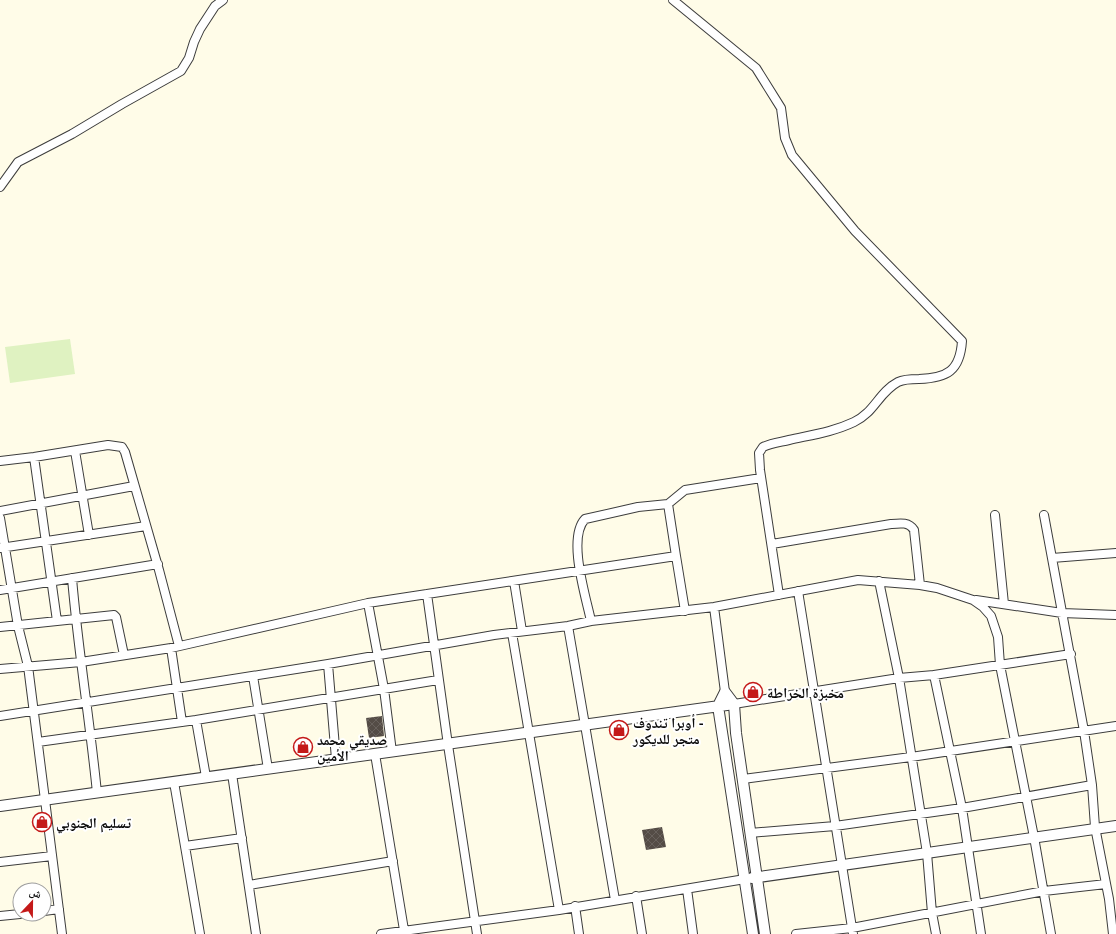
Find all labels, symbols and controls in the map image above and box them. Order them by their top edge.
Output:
shop icon: مخبزة الخراطة [742,681,764,703]
place label: مخبزة الخراطة [767,683,844,702]
place label: أوبرا تندوف - متجر للديكور [632,713,703,748]
shop icon: أوبرا تندوف - متجر للديكور [608,719,630,741]
place label: صديقي محمد الأمين [317,730,387,765]
shop icon: صديقي محمد الأمين [292,736,314,758]
shop icon: تسليم الجنوبي [31,811,53,833]
place label: تسليم الجنوبي [56,813,131,834]
north arrow [12,882,52,922]
text: ش [27,883,44,902]

